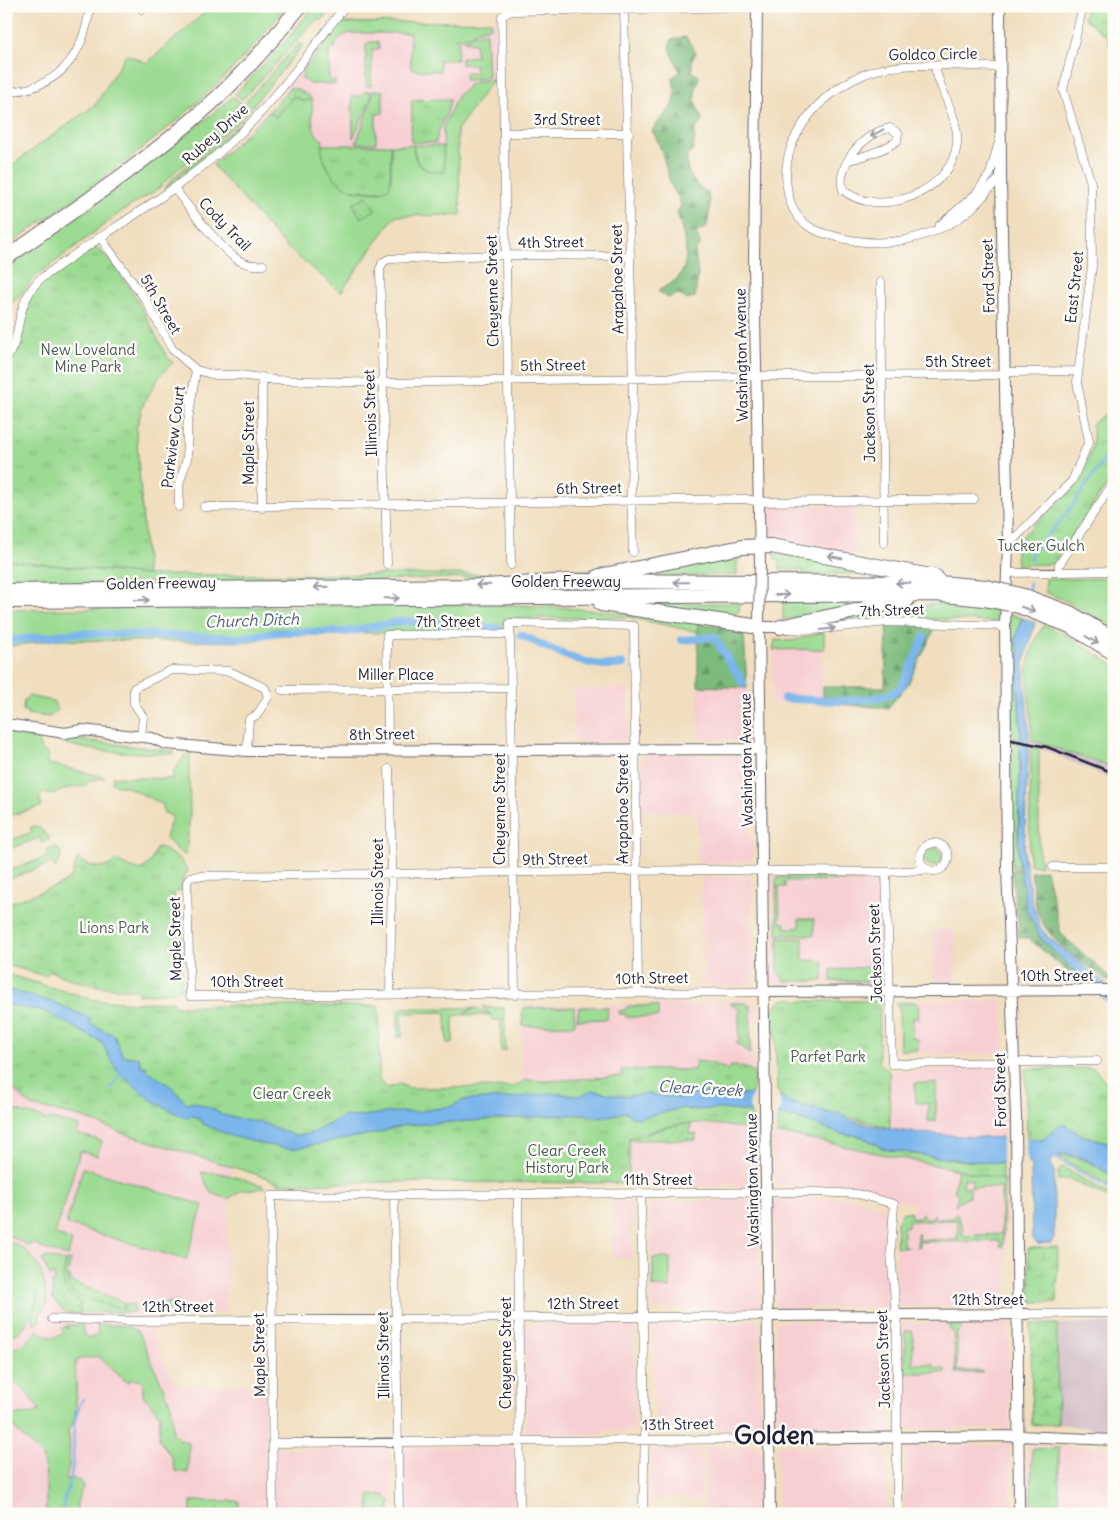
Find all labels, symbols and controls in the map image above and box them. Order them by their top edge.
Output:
street label: Goldco Circle [888,44,978,64]
street label: Rubey Drive [178,99,252,169]
street label: 3rd Street [534,110,600,129]
one-way arrow [870,128,885,138]
street label: Cody Trail [195,193,255,255]
street label: Arapahoe Street [607,224,627,334]
street label: 4th Street [518,232,584,252]
street label: Cheyenne Street [482,235,502,347]
street label: Ford Street [977,238,999,314]
street label: East Street [1061,250,1087,324]
street label: 5th Street [136,271,186,337]
street label: Washington Avenue [730,288,752,422]
park label: New Loveland Mine Park [41,340,136,376]
street label: 5th Street [925,352,991,371]
street label: 5th Street [520,355,586,375]
street label: Jackson Street [859,363,879,463]
street label: Illinois Street [359,369,381,457]
street label: Parkview Court [157,385,189,489]
street label: Maple Street [239,401,258,485]
street label: 6th Street [556,478,622,498]
park label: Tucker Gulch [997,536,1085,555]
one-way arrow [828,552,844,562]
street label: Golden Freeway [511,572,621,591]
street label: Golden Freeway [106,573,216,593]
one-way arrow [673,577,689,587]
one-way arrow [895,578,911,588]
one-way arrow [475,581,491,590]
one-way arrow [313,582,329,592]
one-way arrow [774,590,790,600]
one-way arrow [384,593,400,603]
one-way arrow [134,595,150,605]
street label: 7th Street [859,599,925,621]
one-way arrow [1020,605,1036,614]
water label: Church Ditch [205,608,300,632]
street label: 7th Street [416,612,480,631]
one-way arrow [820,624,836,634]
one-way arrow [1084,635,1098,645]
street label: Miller Place [358,665,434,684]
street label: Washington Avenue [735,693,757,827]
street label: 8th Street [349,724,415,744]
street label: Cheyenne Street [490,753,509,865]
street label: Arapahoe Street [613,754,632,864]
street label: Illinois Street [368,838,387,926]
street label: 9th Street [522,849,588,869]
street label: Maple Street [165,897,185,981]
street label: Jackson Street [864,903,886,1003]
park label: Lions Park [79,918,149,937]
street label: 10th Street [1020,966,1094,985]
street label: 10th Street [615,968,689,988]
street label: 10th Street [210,972,284,991]
park label: Parfet Park [790,1047,866,1066]
street label: Ford Street [990,1053,1010,1127]
water label: Clear Creek [657,1076,744,1100]
park label: Clear Creek [253,1084,332,1103]
street label: Washington Avenue [741,1113,763,1247]
park label: Clear Creek History Park [525,1141,609,1177]
street label: 11th Street [623,1170,693,1189]
street label: 12th Street [952,1290,1024,1309]
street label: 12th Street [547,1294,619,1313]
street label: 12th Street [142,1297,214,1316]
street label: Cheyenne Street [496,1297,515,1409]
street label: Jackson Street [872,1309,894,1409]
street label: Illinois Street [373,1311,393,1399]
street label: Maple Street [249,1313,269,1397]
street label: 13th Street [642,1414,714,1434]
district label: Golden [734,1419,815,1451]

